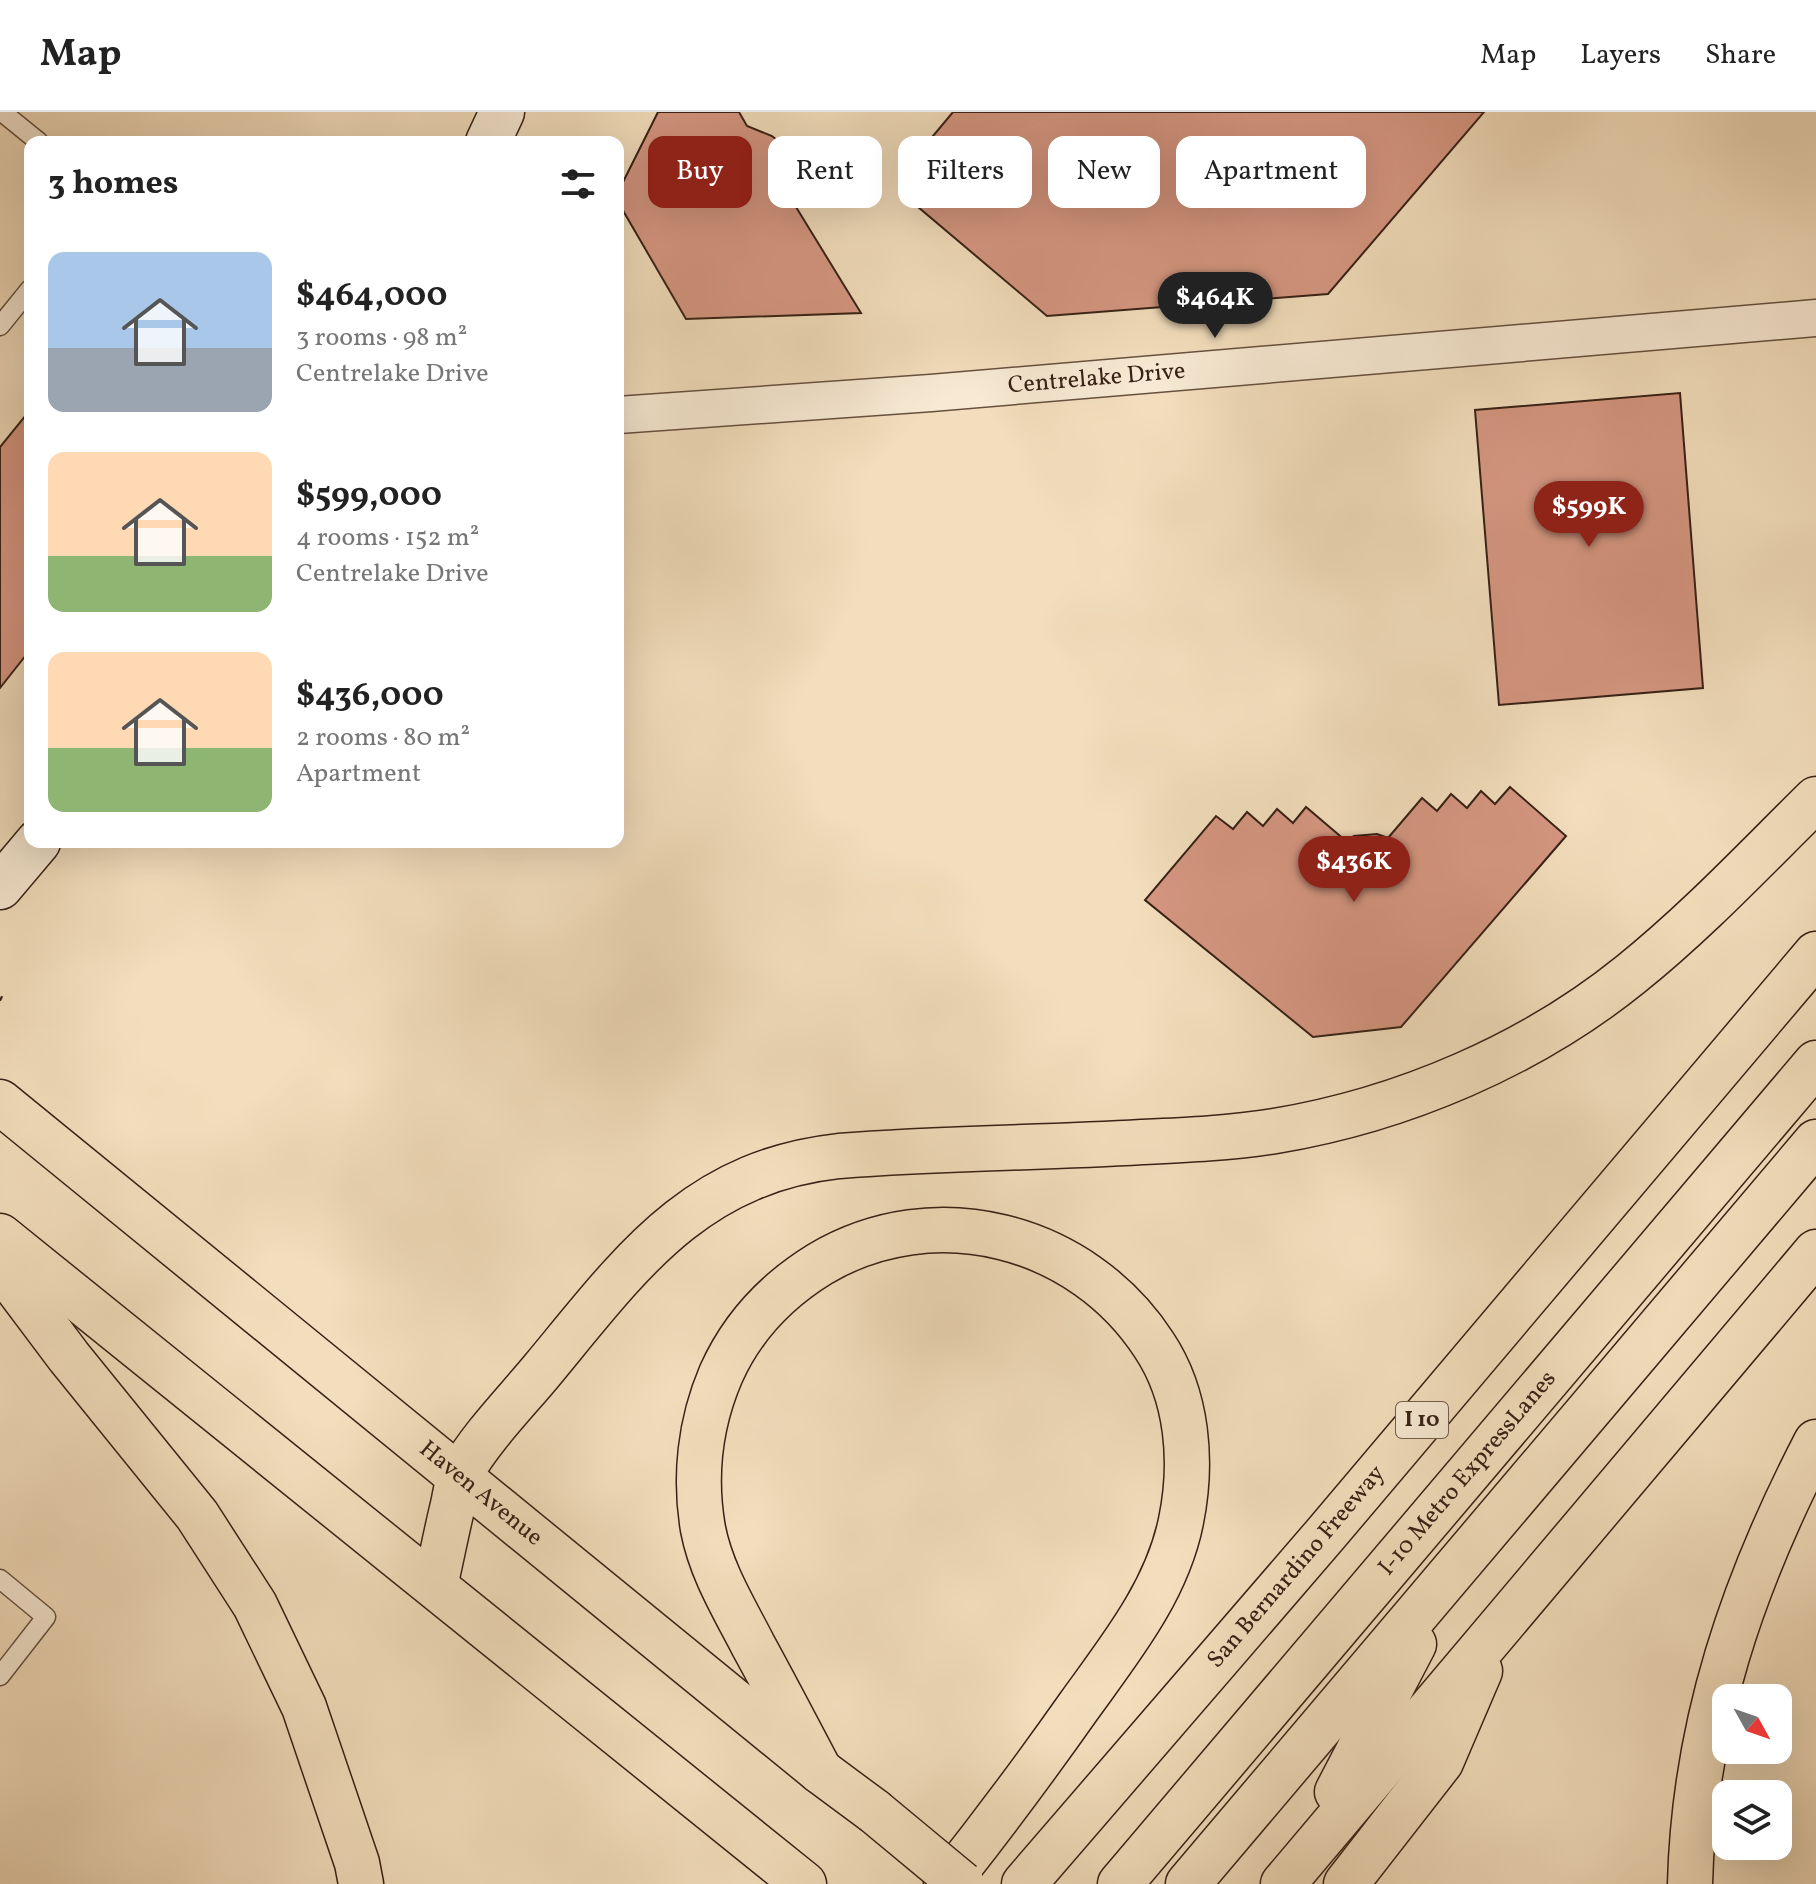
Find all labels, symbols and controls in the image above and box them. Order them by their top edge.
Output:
text: Map [40,29,121,82]
text: Map [1480,36,1536,75]
text: Layers [1580,36,1661,75]
text: Share [1705,36,1776,75]
chip: Buy [648,136,752,208]
chip: Rent [768,136,882,208]
chip: Filters [898,136,1032,208]
chip: New [1048,136,1160,208]
chip: Apartment [1176,136,1366,208]
text: 3 homes [48,161,178,208]
icon: filters [556,162,600,206]
pin: $464K [1159,272,1271,340]
text: $464,000 [296,273,448,320]
text: $464K [1176,280,1254,316]
icon: home [112,284,208,380]
text: 3 rooms · 98 m² [296,320,467,356]
street label: Centrelake Drive [1007,355,1187,403]
text: Centrelake Drive [296,356,489,392]
text: $599,000 [296,473,442,520]
pin: $599K [1533,481,1645,549]
icon: home [112,484,208,580]
text: $599K [1552,489,1626,525]
text: 4 rooms · 152 m² [296,520,479,556]
text: Centrelake Drive [296,556,489,592]
text: $436,000 [296,673,444,720]
icon: home [112,684,208,780]
text: 2 rooms · 80 m² [296,720,470,756]
text: Apartment [296,756,421,792]
pin: $436K [1298,836,1410,904]
text: $436K [1316,844,1392,880]
street label: I-10 Metro ExpressLanes [1371,1364,1565,1584]
road number: I 10 [1396,1402,1448,1438]
street label: Haven Avenue [411,1433,550,1555]
street label: San Bernardino Freeway [1200,1458,1393,1676]
north arrow [1712,1684,1792,1764]
map controls [1712,1684,1792,1860]
button: layers [1712,1780,1792,1860]

